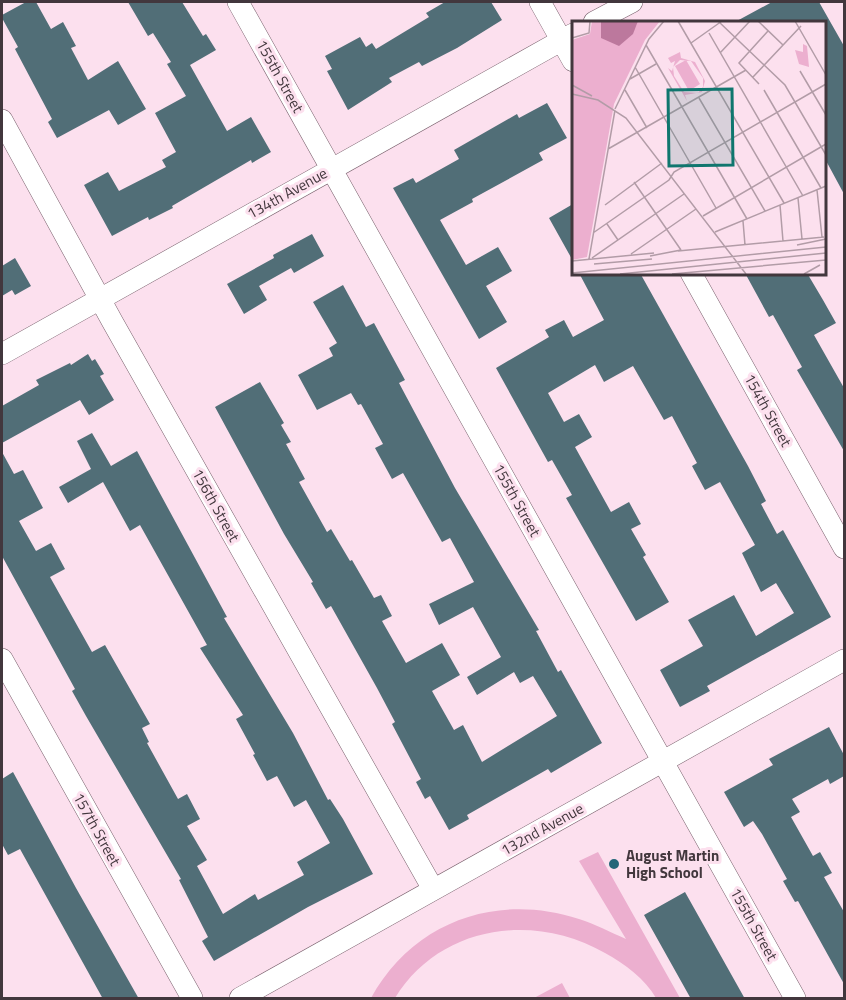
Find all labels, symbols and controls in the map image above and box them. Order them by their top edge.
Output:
inset map [572,21,825,274]
street label: 155th Street [250,35,310,117]
street label: 134th Avenue [243,161,331,225]
street label: 154th Street [738,369,798,451]
street label: 155th Street [487,459,547,541]
street label: 156th Street [186,464,246,546]
street label: 157th Street [67,788,127,870]
street label: 132nd Avenue [496,797,588,861]
place label: August Martin High School [626,844,719,884]
marker: August Martin High School [607,857,621,871]
street label: 155th Street [724,883,784,965]

